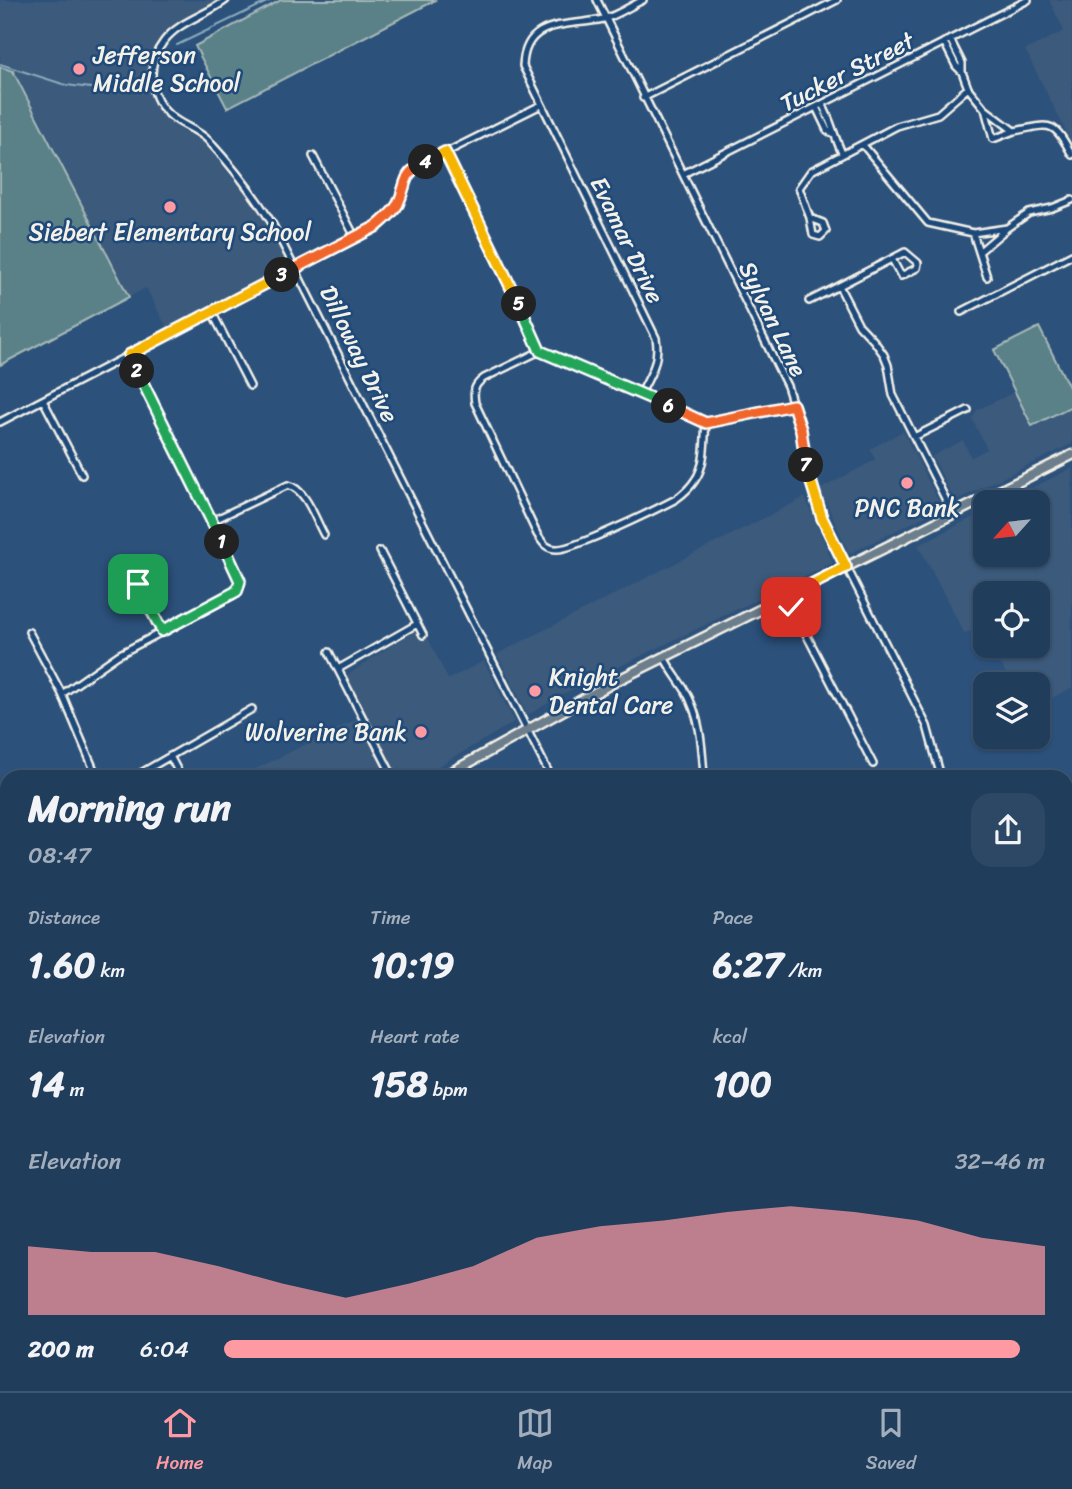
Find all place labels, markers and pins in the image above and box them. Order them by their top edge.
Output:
place label: Jefferson Middle School [92,34,242,104]
marker: Jefferson Middle School [71,61,87,77]
pin: 4 [408,144,444,180]
marker: Siebert Elementary School [162,199,178,215]
place label: Siebert Elementary School [29,211,312,253]
pin: 3 [264,258,300,292]
pin: 5 [502,286,536,322]
pin: 2 [120,354,154,388]
pin: 6 [652,388,686,424]
pin: 7 [788,448,824,482]
marker: PNC Bank [899,475,915,491]
place label: PNC Bank [855,487,960,529]
pin: 1 [204,524,240,560]
pin [108,554,168,614]
pin [761,577,821,637]
place label: Knight Dental Care [549,656,673,726]
marker: Knight Dental Care [527,683,543,699]
place label: Wolverine Bank [245,711,407,753]
marker: Wolverine Bank [413,724,429,740]

